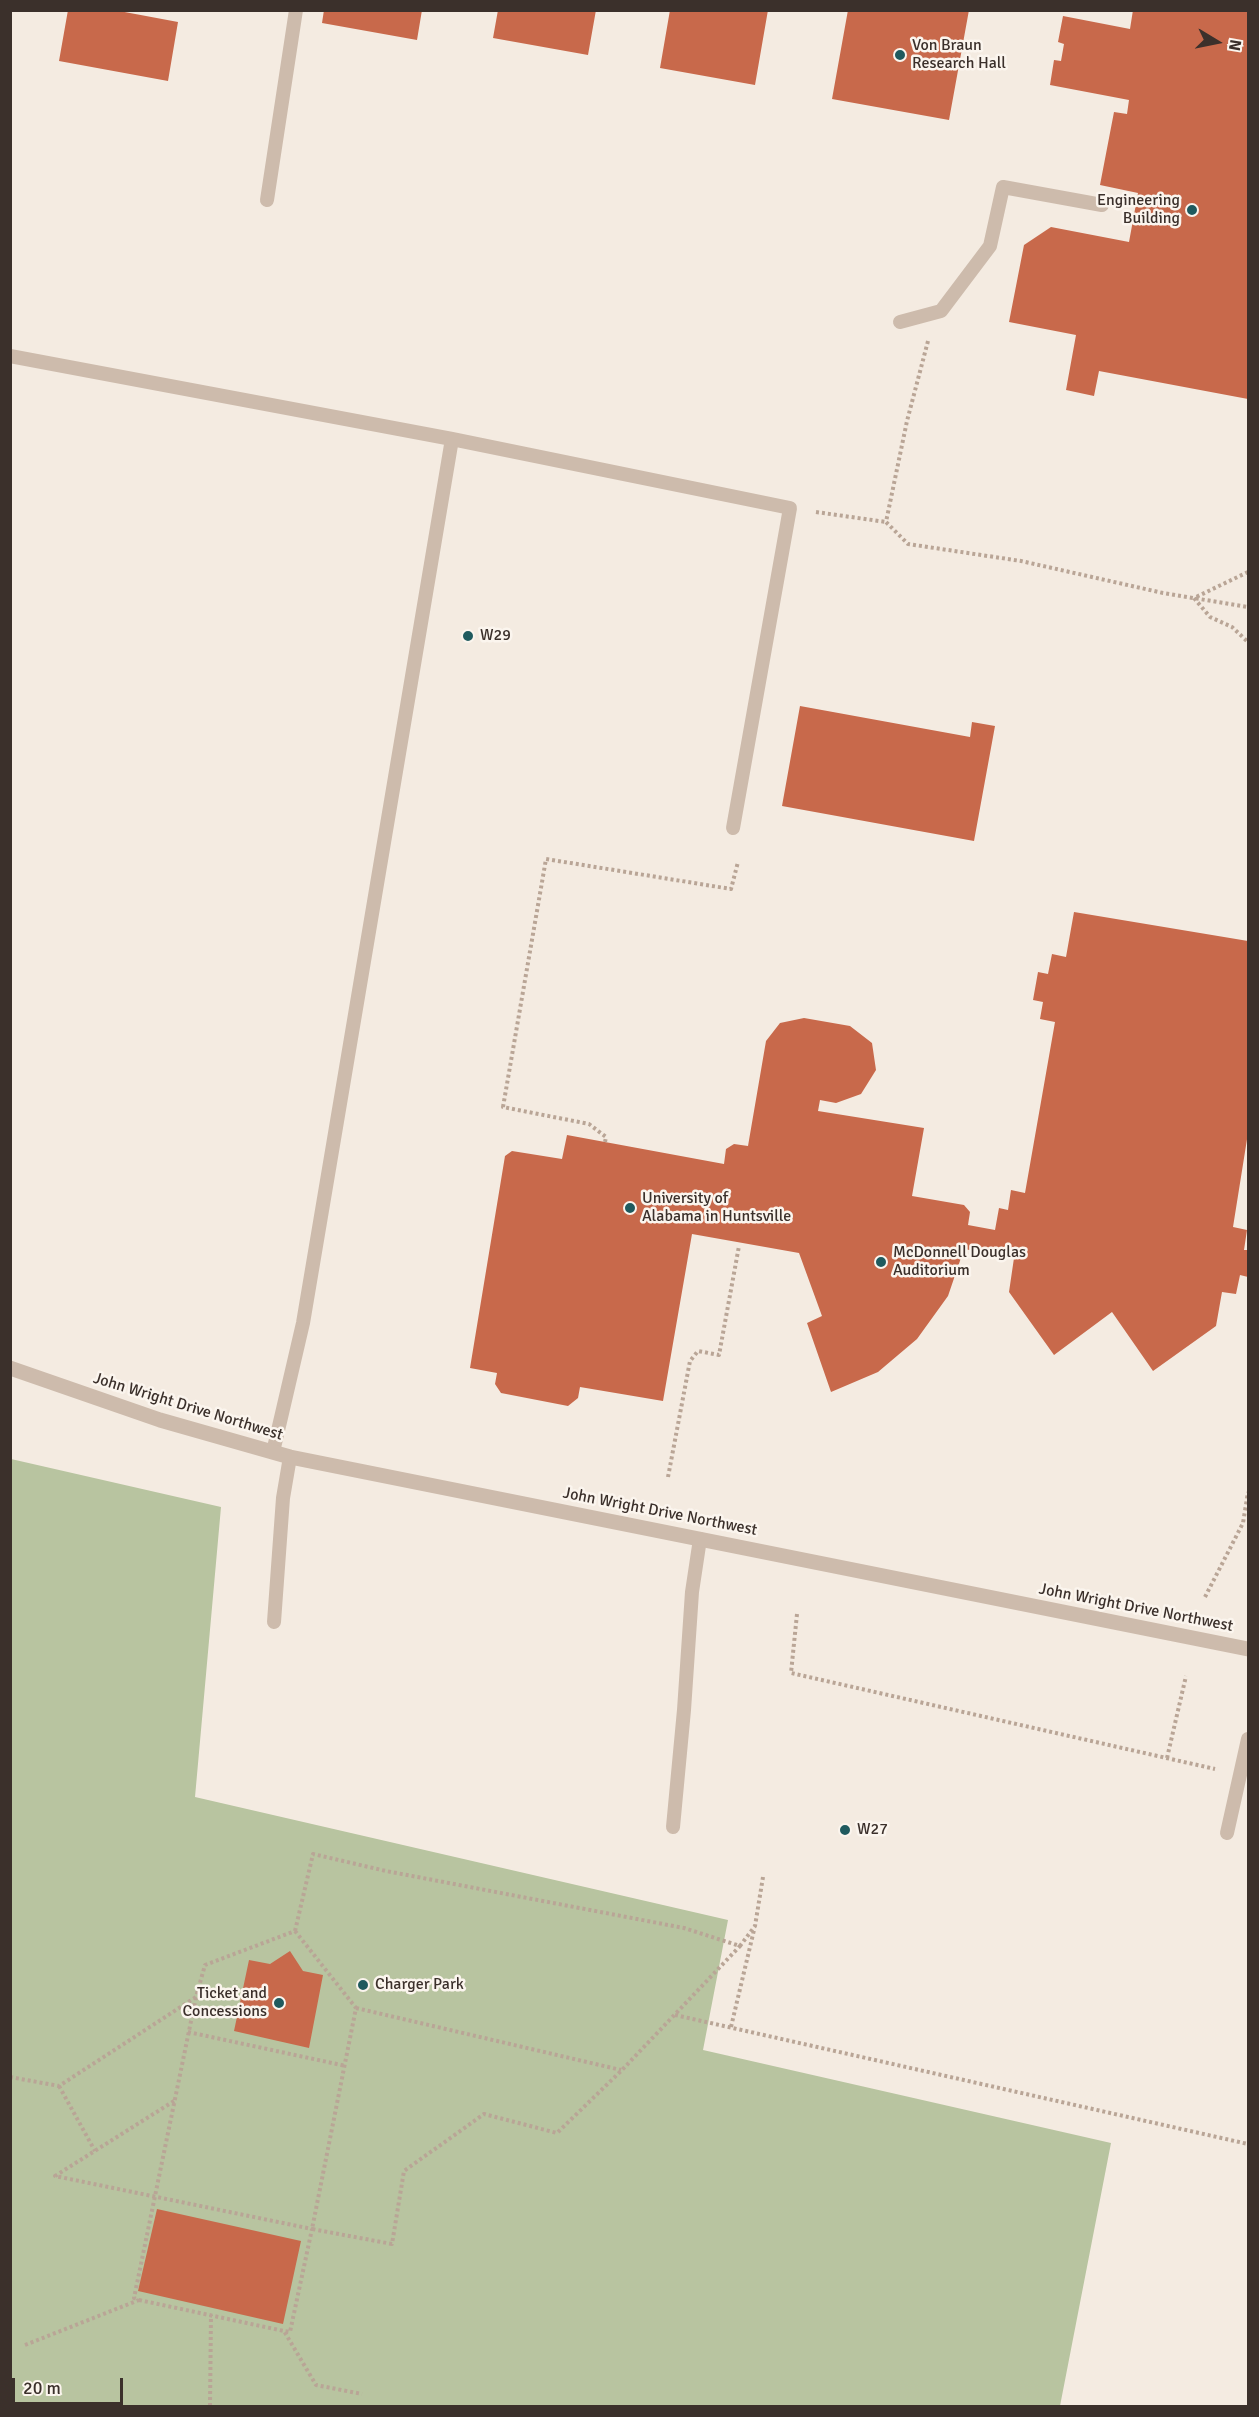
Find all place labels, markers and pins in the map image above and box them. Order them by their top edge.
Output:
place label: Von Braun Research Hall [912,36,1006,74]
marker: Von Braun Research Hall [893,48,907,62]
place label: Engineering Building [1097,191,1180,229]
marker: Engineering Building [1185,203,1199,217]
place label: W29 [480,626,511,646]
marker: W29 [461,629,475,643]
place label: University of Alabama in Huntsville [642,1189,791,1227]
marker: University of Alabama in Huntsville [623,1201,637,1215]
place label: McDonnell Douglas Auditorium [893,1243,1026,1281]
marker: McDonnell Douglas Auditorium [874,1255,888,1269]
place label: W27 [857,1820,888,1840]
marker: W27 [838,1823,852,1837]
place label: Charger Park [375,1975,464,1995]
marker: Charger Park [356,1978,370,1992]
place label: Ticket and Concessions [183,1984,267,2022]
marker: Ticket and Concessions [272,1996,286,2010]

